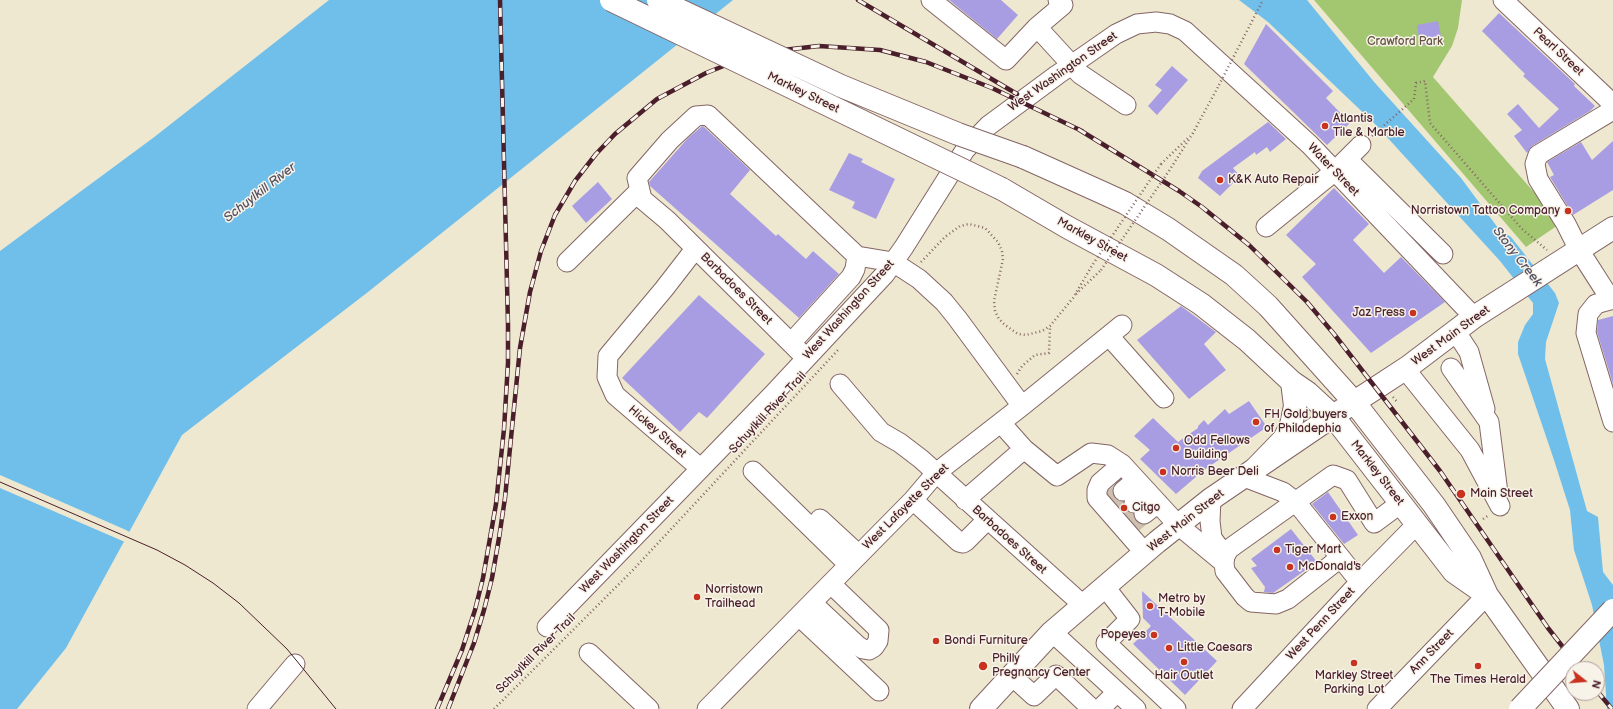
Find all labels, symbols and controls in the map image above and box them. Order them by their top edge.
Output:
street label: Pearl Street [1530,25,1586,79]
street label: West Washington Street [1006,29,1120,115]
park label: Crawford Park [1367,35,1443,49]
street label: Markley Street [765,69,841,117]
place label: Atlantis Tile & Marble [1333,112,1405,140]
marker: Atlantis Tile & Marble [1320,121,1330,131]
street label: Water Street [1304,141,1362,199]
water label: Schuylkill River [221,160,299,226]
place label: K&K Auto Repair [1228,173,1318,187]
marker: K&K Auto Repair [1215,175,1225,185]
place label: Norristown Tattoo Company [1411,204,1560,218]
marker: Norristown Tattoo Company [1563,206,1573,216]
street label: Markley Street [1054,215,1130,265]
water label: Stony Creek [1489,224,1545,290]
street label: Barbadoes Street [697,250,775,328]
street label: West Washington Street [800,257,898,363]
street label: West Main Street [1409,303,1493,369]
place label: Jaz Press [1353,306,1405,320]
marker: Jaz Press [1408,308,1418,318]
street label: Schuylkill River Trail [726,369,810,457]
street label: Hickey Street [625,403,689,461]
place label: FH Gold buyers of Philadephia [1264,408,1347,436]
marker: FH Gold buyers of Philadephia [1251,417,1261,427]
place label: Odd Fellows Building [1184,434,1250,462]
street label: Markley Street [1347,438,1407,508]
marker: Odd Fellows Building [1171,443,1181,453]
street label: West Lafayette Street [860,461,952,553]
place label: Norris Beer Deli [1171,465,1259,479]
marker: Norris Beer Deli [1158,467,1168,477]
street label: West Main Street [1145,487,1227,555]
place label: Main Street [1470,487,1533,501]
marker: Main Street [1455,488,1467,500]
street label: West Washington Street [577,493,677,597]
place label: Citgo [1132,501,1160,515]
street label: Barbadoes Street [969,503,1049,577]
marker: Citgo [1119,503,1129,513]
place label: Exxon [1341,510,1373,524]
marker: Exxon [1328,512,1338,522]
place label: Tiger Mart [1285,543,1341,557]
marker: Tiger Mart [1272,545,1282,555]
place label: McDonald's [1298,560,1361,574]
marker: McDonald's [1285,562,1295,572]
place label: Norristown Trailhead [705,583,763,611]
street label: West Penn Street [1284,585,1358,663]
marker: Norristown Trailhead [692,592,702,602]
place label: Metro by T-Mobile [1158,592,1205,620]
marker: Metro by T-Mobile [1145,601,1155,611]
street label: Schuylkill River Trail [493,611,579,697]
street label: Ann Street [1407,626,1457,678]
place label: Popeyes [1100,628,1146,642]
marker: Popeyes [1149,630,1159,640]
place label: Bondi Furniture [944,634,1028,648]
marker: Bondi Furniture [931,636,941,646]
place label: Little Caesars [1177,641,1252,655]
marker: Little Caesars [1164,643,1174,653]
place label: Philly Pregnancy Center [992,652,1090,680]
marker: Hair Outlet [1179,657,1189,667]
marker: Markley Street Parking Lot [1349,658,1359,668]
marker: Philly Pregnancy Center [977,660,989,672]
marker: The Times Herald [1473,661,1483,671]
north arrow [1565,661,1605,701]
place label: Hair Outlet [1155,669,1213,683]
place label: Markley Street Parking Lot [1315,669,1393,697]
place label: The Times Herald [1430,673,1526,687]
text: N [1589,679,1603,690]

